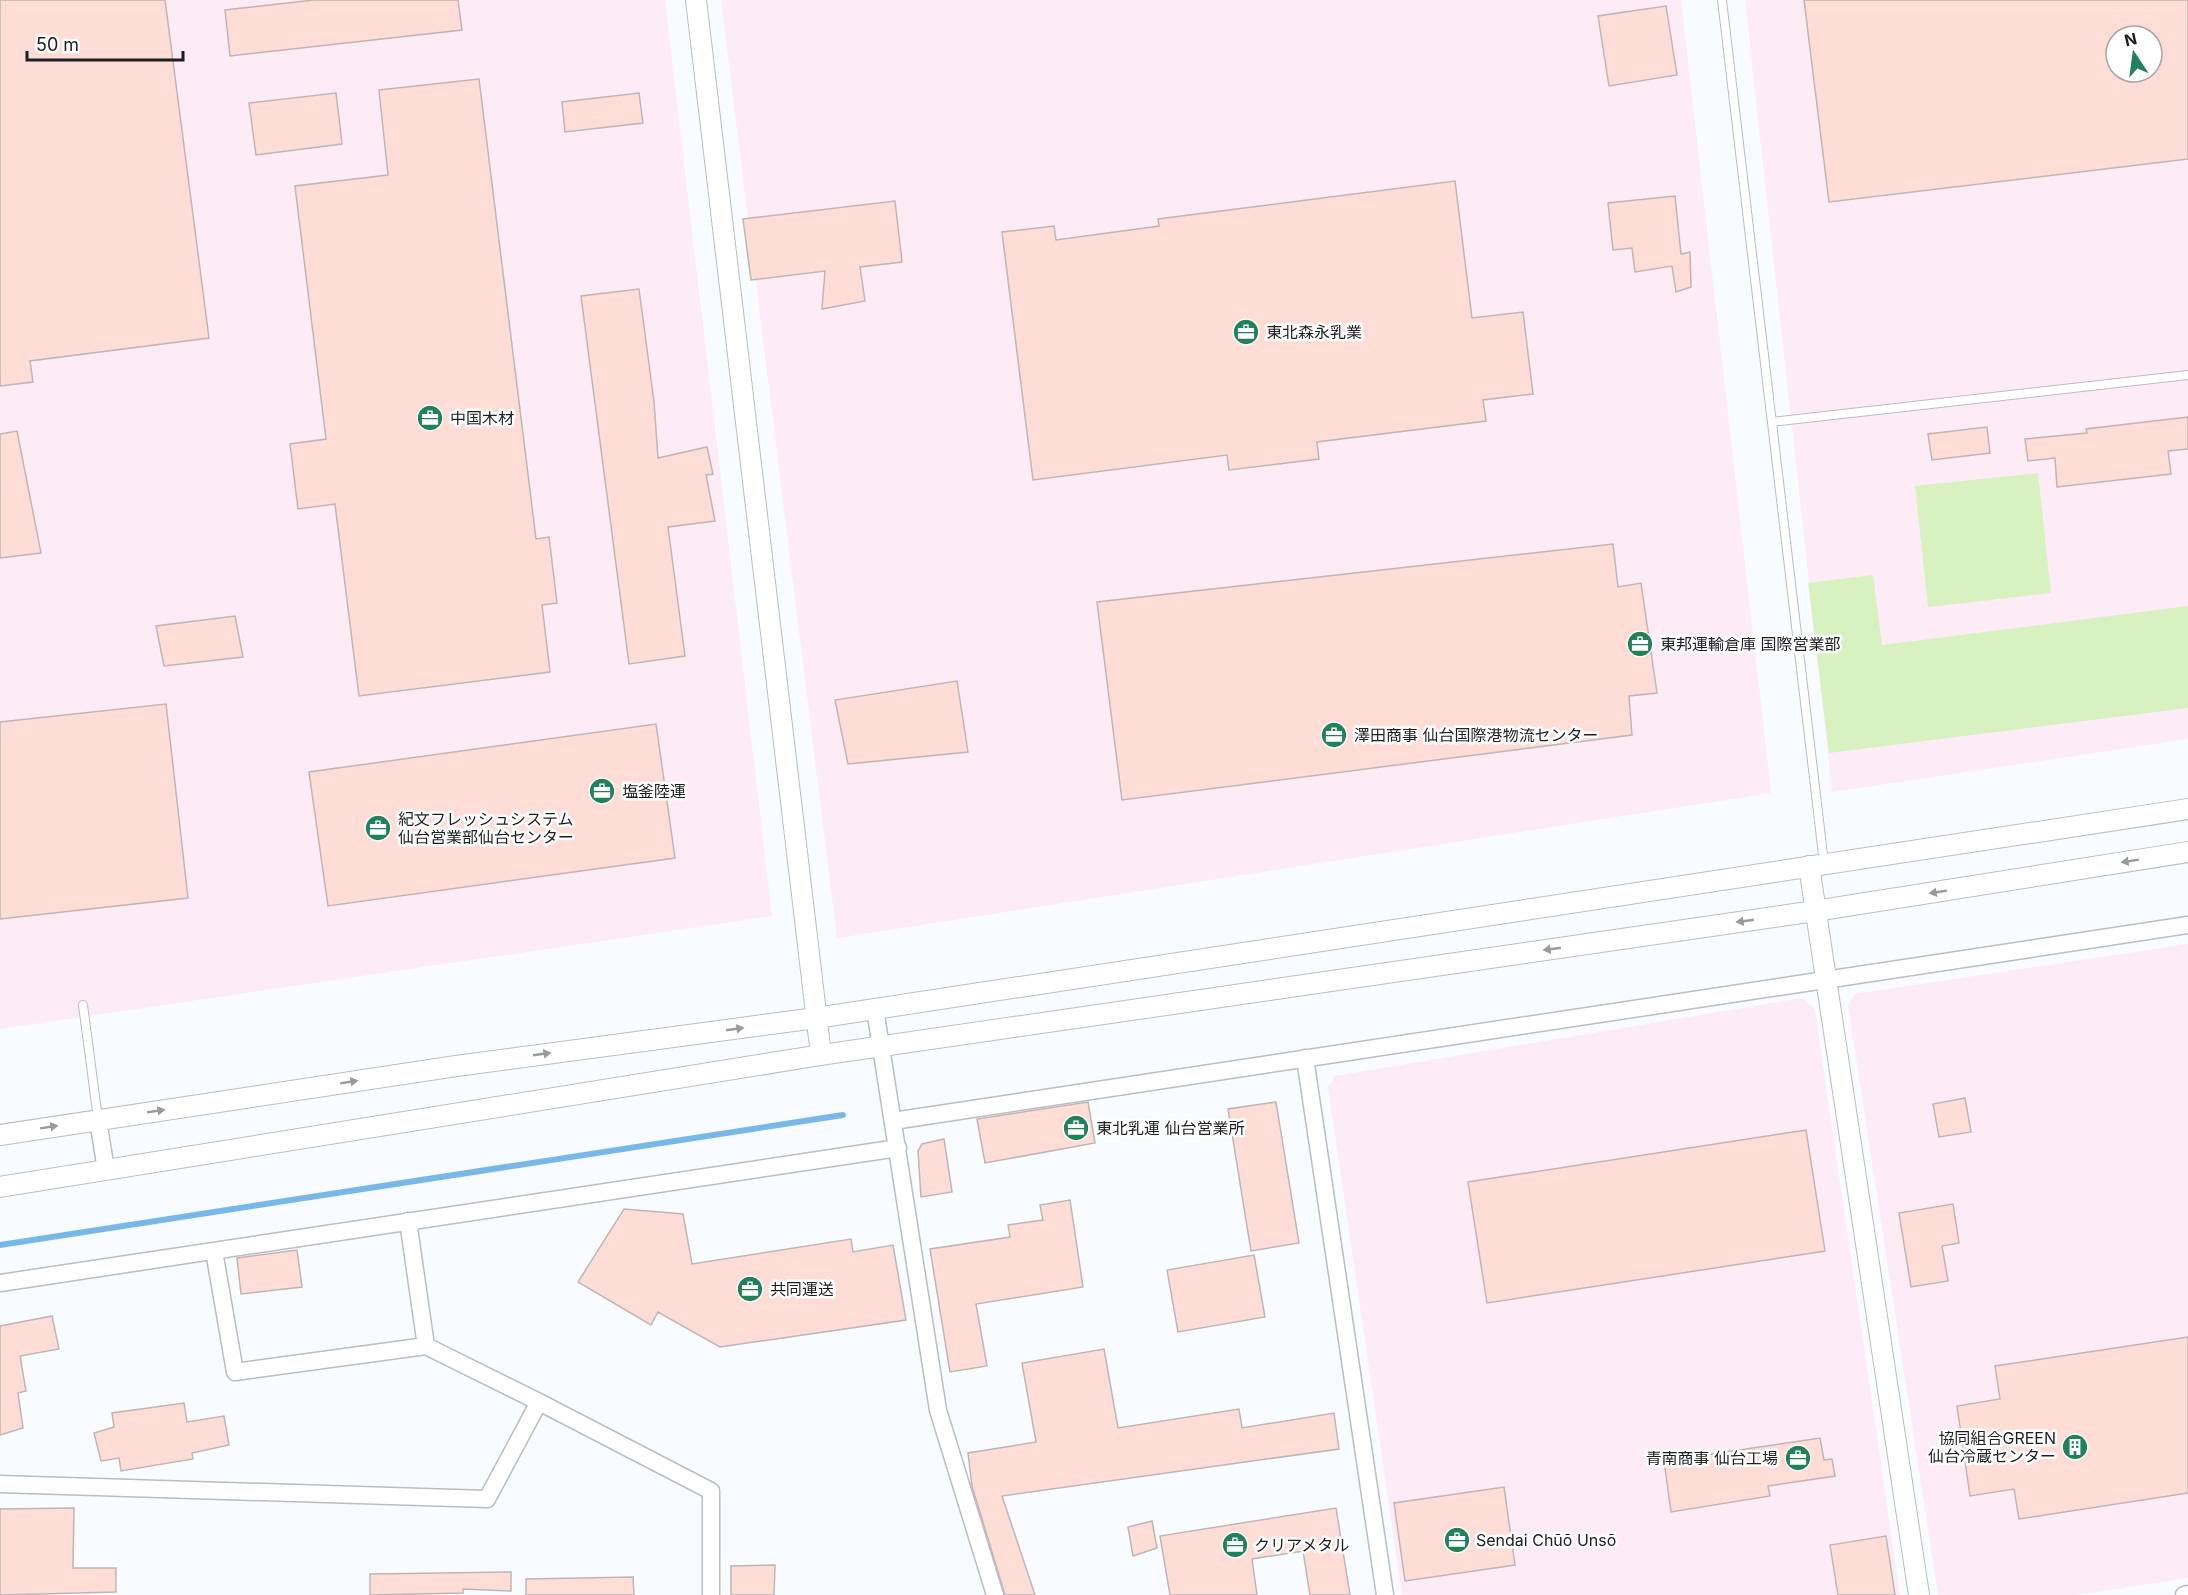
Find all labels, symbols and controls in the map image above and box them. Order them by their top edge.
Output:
scale bar [27,24,183,62]
north arrow [2104,24,2164,84]
text: N [2122,28,2139,51]
text: 50 m [36,34,79,55]
office icon: 東北森永乳業 [1231,317,1261,347]
place label: 東北森永乳業 [1266,322,1362,342]
office icon: 中国木材 [415,403,445,433]
place label: 中国木材 [450,408,514,428]
office icon: 東邦運輸倉庫 国際営業部 [1625,629,1655,659]
place label: 東邦運輸倉庫 国際営業部 [1660,634,1841,654]
office icon: 澤田商事 仙台国際港物流センター [1319,720,1349,750]
place label: 澤田商事 仙台国際港物流センター [1354,725,1599,745]
office icon: 塩釜陸運 [587,776,617,806]
place label: 塩釜陸運 [622,781,686,801]
place label: 紀文フレッシュシステム 仙台営業部仙台センター [398,809,574,847]
office icon: 紀文フレッシュシステム 仙台営業部仙台センター [363,813,393,843]
one-way arrow [2121,857,2140,866]
one-way arrow [1928,887,1947,896]
one-way arrow [1735,916,1754,926]
one-way arrow [1542,945,1561,954]
one-way arrow [726,1024,745,1033]
one-way arrow [532,1050,551,1059]
one-way arrow [339,1077,358,1086]
one-way arrow [146,1106,165,1115]
office icon: 東北乳運 仙台営業所 [1061,1113,1091,1143]
place label: 東北乳運 仙台営業所 [1096,1118,1245,1138]
one-way arrow [40,1123,59,1132]
office icon: 共同運送 [735,1274,765,1304]
place label: 共同運送 [770,1279,834,1299]
place label: 協同組合GREEN 仙台冷蔵センター [1928,1428,2056,1466]
building icon: 協同組合GREEN 仙台冷蔵センター [2060,1432,2090,1462]
office icon: 青南商事 仙台工場 [1783,1443,1813,1473]
place label: 青南商事 仙台工場 [1645,1448,1778,1468]
office icon: Sendai Chūō Unsō [1442,1525,1472,1555]
office icon: クリアメタル [1220,1530,1250,1560]
place label: Sendai Chūō Unsō [1476,1530,1616,1550]
place label: クリアメタル [1254,1535,1349,1555]

